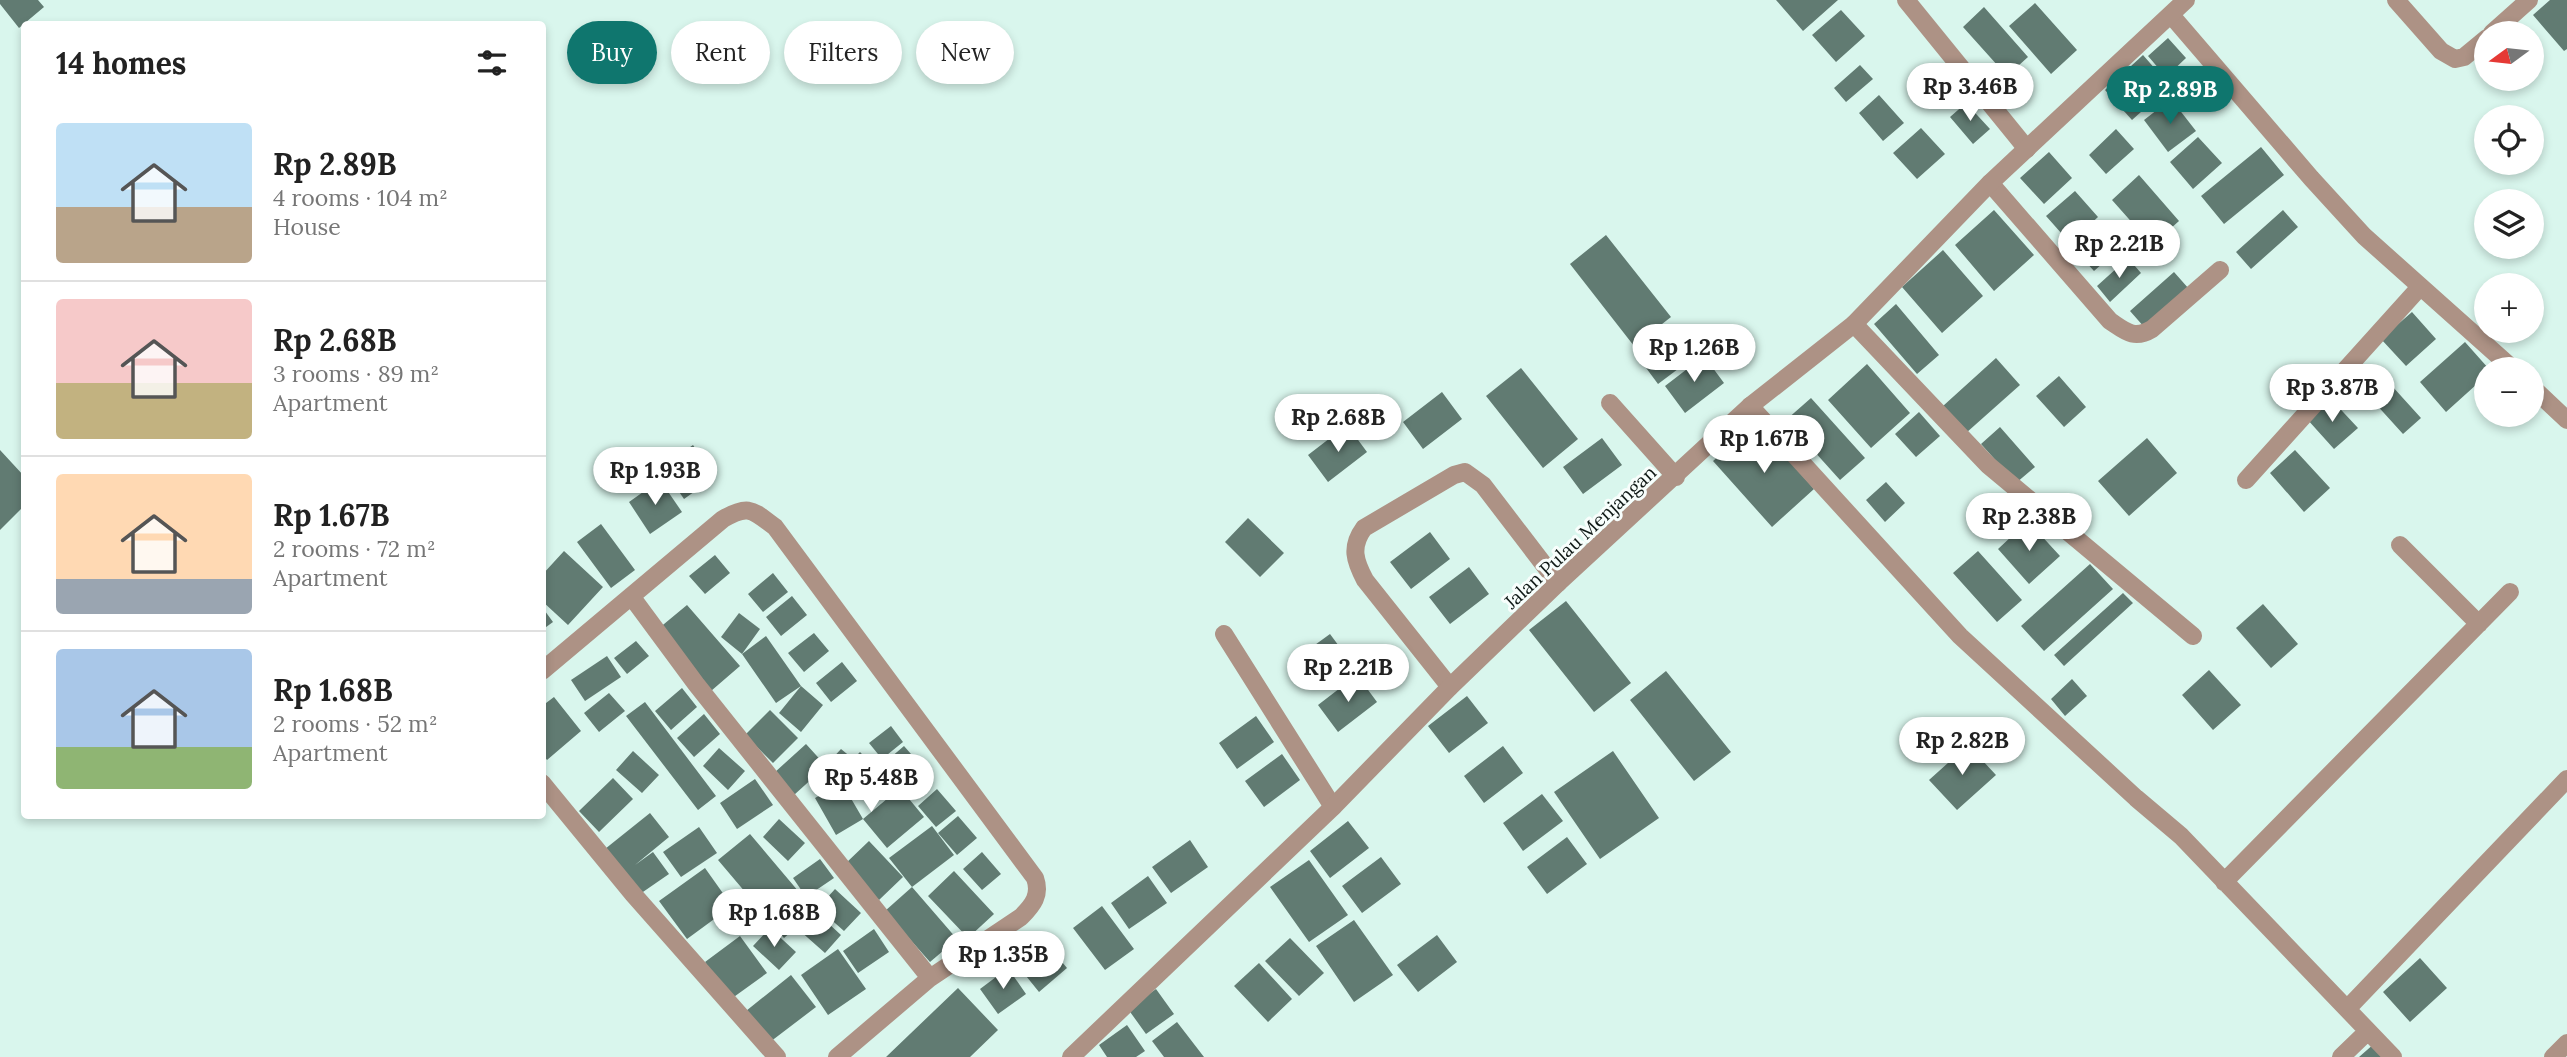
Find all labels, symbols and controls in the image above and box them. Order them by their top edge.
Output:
chip: Buy [567,21,657,84]
chip: Rent [671,21,770,84]
chip: Filters [784,21,902,84]
chip: New [916,21,1014,84]
north arrow [2474,21,2544,91]
map controls [2474,21,2544,427]
text: 14 homes [56,44,186,82]
icon: filters [473,44,511,82]
pin: Rp 3.46B [1898,64,2042,123]
pin: Rp 2.89B [2098,66,2242,126]
text: Rp 3.46B [1923,71,2017,100]
text: Rp 2.89B [2123,74,2217,103]
button: locate [2474,105,2544,175]
text: Rp 2.89B [273,145,397,183]
icon: home [112,151,196,235]
text: 4 rooms · 104 m² [273,183,448,212]
button: layers [2474,189,2544,259]
text: House [273,212,341,241]
pin: Rp 2.21B [2047,220,2191,280]
text: Rp 2.21B [2074,228,2164,257]
button: + [2474,273,2544,343]
text: Rp 2.68B [273,321,397,359]
pin: Rp 1.26B [1622,324,1766,384]
icon: home [112,327,196,411]
text: Rp 1.26B [1649,332,1739,361]
button: − [2474,357,2544,427]
text: 3 rooms · 89 m² [273,359,439,388]
pin: Rp 3.87B [2260,364,2404,424]
text: Rp 3.87B [2286,372,2378,401]
text: Apartment [273,388,388,417]
pin: Rp 2.68B [1266,394,1410,454]
text: Rp 2.68B [1291,402,1385,431]
pin: Rp 1.67B [1692,416,1836,475]
text: Rp 1.67B [1719,423,1809,452]
pin: Rp 1.93B [583,448,727,507]
text: Rp 1.93B [609,455,701,484]
street label: Jalan Pulau Menjangan [1498,460,1661,614]
pin: Rp 2.38B [1957,494,2101,553]
text: Rp 1.67B [273,496,390,534]
text: Rp 2.38B [1982,501,2076,530]
icon: home [112,502,196,586]
text: 2 rooms · 72 m² [273,534,436,563]
text: Apartment [273,563,388,592]
pin: Rp 2.21B [1276,644,1420,704]
text: Rp 2.21B [1303,652,1393,681]
text: Rp 1.68B [273,671,393,709]
icon: home [112,677,196,761]
text: 2 rooms · 52 m² [273,709,438,738]
pin: Rp 2.82B [1890,718,2034,777]
text: Rp 2.82B [1915,725,2009,754]
text: Apartment [273,738,388,767]
pin: Rp 5.48B [799,754,943,814]
text: Rp 5.48B [824,762,918,791]
pin: Rp 1.68B [702,890,846,949]
text: Rp 1.68B [728,897,820,926]
pin: Rp 1.35B [931,932,1075,991]
text: Rp 1.35B [958,939,1048,968]

